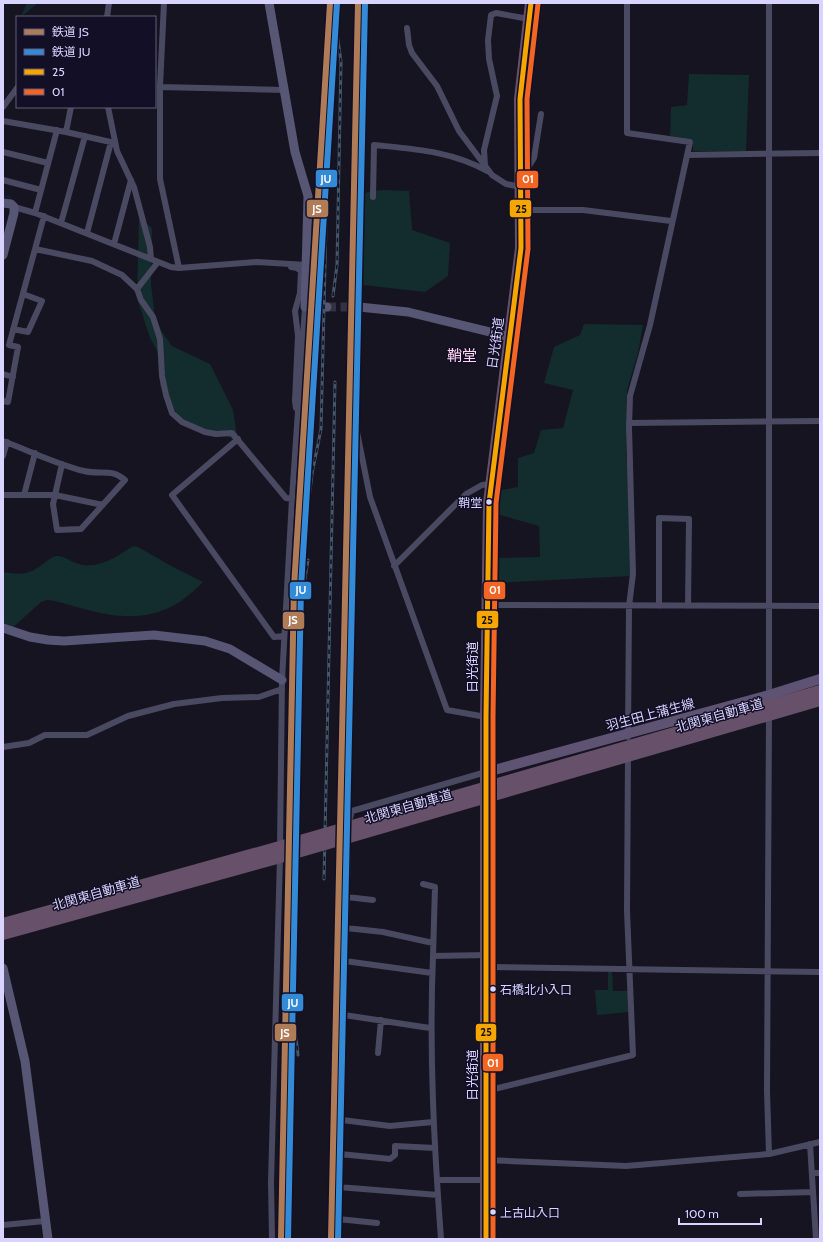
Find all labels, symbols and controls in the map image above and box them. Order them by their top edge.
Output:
legend [16,16,156,108]
text: 鉄道 JS [52,24,89,39]
text: 鉄道 JU [52,44,90,59]
text: 25 [52,64,65,79]
text: 01 [52,84,64,99]
line badge: JU [315,169,338,188]
line badge: 01 [516,170,539,189]
text: JU [319,172,332,186]
text: 01 [522,172,534,186]
line badge: JS [306,199,329,218]
line badge: 25 [509,199,532,218]
text: JS [311,202,322,216]
text: 25 [515,202,527,216]
street label: 日光街道 [483,316,507,370]
district label: 鞘堂 [447,347,477,365]
place label: 鞘堂 [458,495,482,510]
marker: 鞘堂 [484,497,494,507]
line badge: JU [289,581,312,600]
line badge: 01 [483,581,506,600]
text: JU [294,583,307,597]
text: 01 [489,583,501,597]
line badge: 25 [476,610,499,629]
line badge: JS [282,611,305,630]
text: JS [287,613,298,627]
text: 25 [481,613,493,627]
street label: 日光街道 [464,641,480,693]
street label: 羽生田上蒲生線 [604,694,696,734]
street label: 北関東自動車道 [673,695,765,735]
street label: 北関東自動車道 [362,786,454,826]
street label: 北関東自動車道 [50,873,142,913]
place label: 石橋北小入口 [500,982,572,997]
marker: 石橋北小入口 [488,984,498,994]
line badge: JU [281,993,304,1012]
text: JU [286,996,299,1010]
line badge: JS [274,1023,297,1042]
line badge: 25 [475,1023,497,1042]
text: 25 [480,1025,492,1039]
text: JS [279,1026,290,1040]
street label: 日光街道 [464,1049,480,1101]
line badge: 01 [482,1053,504,1072]
text: 01 [487,1056,499,1070]
scale bar [679,1200,761,1226]
place label: 上古山入口 [500,1205,560,1220]
text: 100 m [685,1206,719,1221]
marker: 上古山入口 [488,1207,498,1217]

